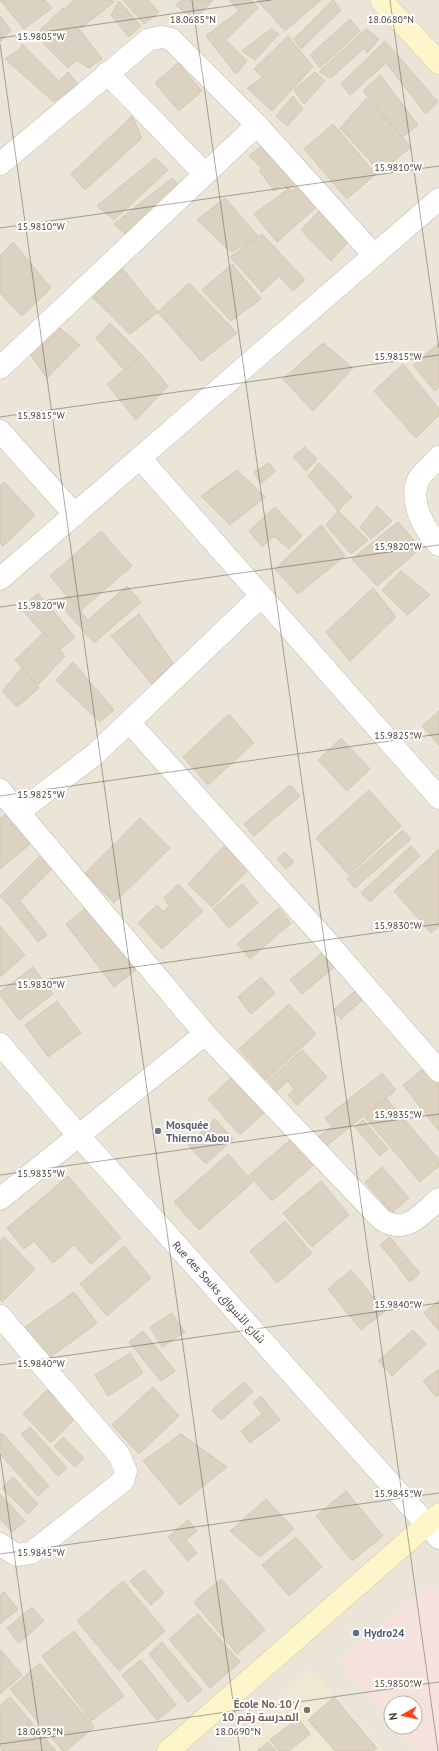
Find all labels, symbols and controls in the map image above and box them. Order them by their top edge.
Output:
text: 18.0685°N [170,13,216,26]
text: 18.0680°N [368,13,414,26]
text: 15.9805°W [17,30,65,43]
text: 15.9810°W [374,161,422,174]
text: 15.9810°W [17,220,65,233]
text: 15.9815°W [374,350,422,363]
text: 15.9815°W [17,409,65,422]
text: 15.9820°W [374,540,422,553]
text: 15.9820°W [17,599,65,612]
text: 15.9825°W [374,729,422,742]
text: 15.9825°W [17,788,65,801]
text: 15.9830°W [374,919,422,932]
text: 15.9830°W [17,978,65,991]
text: 15.9835°W [374,1108,422,1121]
place label: Mosquée Thierno Abou [166,1118,229,1145]
marker: Mosquée Thierno Abou [153,1126,163,1136]
text: 15.9835°W [17,1167,65,1180]
street label: Rue des Souks شارع الأسواق [169,1238,269,1347]
text: 15.9840°W [374,1298,422,1311]
text: 15.9840°W [17,1357,65,1370]
text: 15.9845°W [374,1487,422,1500]
text: 15.9845°W [17,1546,65,1559]
place label: Hydro24 [364,1626,405,1640]
marker: Hydro24 [351,1628,361,1638]
text: 15.9850°W [374,1677,422,1690]
north arrow [383,1695,423,1735]
place label: École No. 10 / المدرسة رقم 10 [222,1697,299,1725]
marker: École No. 10 / المدرسة رقم 10 [302,1705,312,1715]
text: N [386,1712,401,1721]
text: 18.0695°N [17,1725,63,1738]
text: 18.0690°N [215,1725,261,1738]

